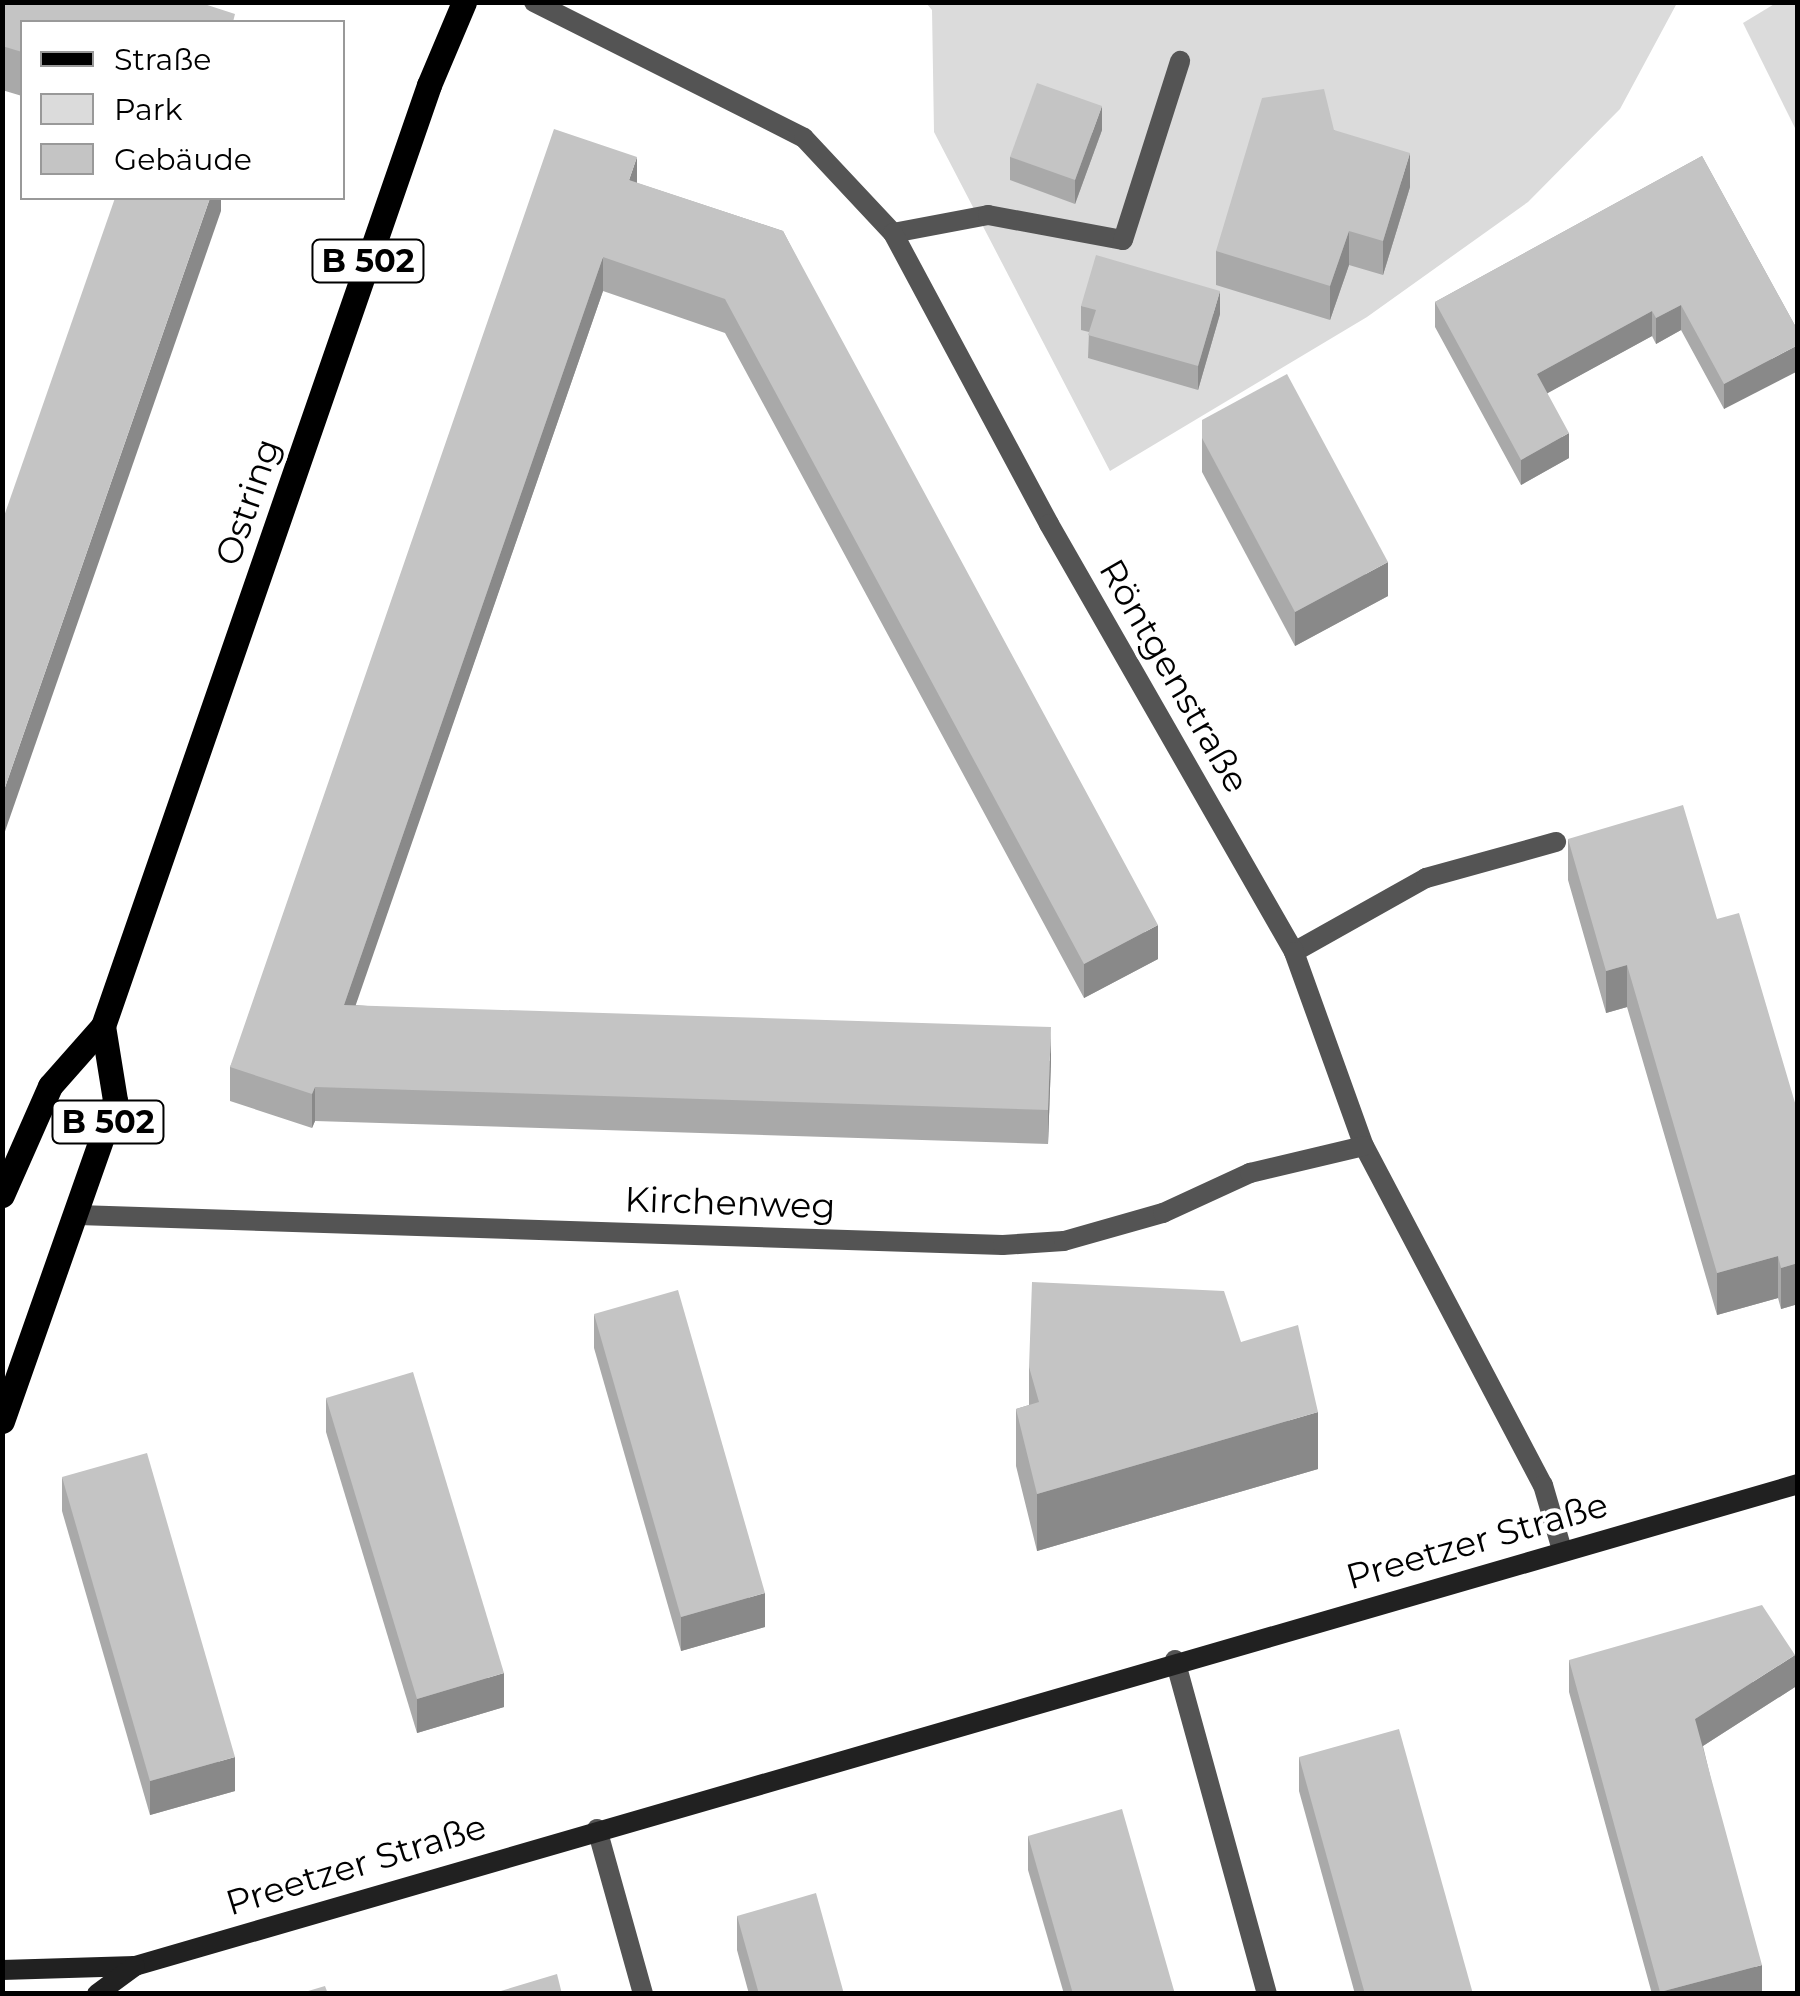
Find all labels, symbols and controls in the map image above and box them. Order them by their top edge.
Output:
legend [20,20,345,200]
text: Straße [114,41,211,78]
text: Park [114,91,183,128]
text: Gebäude [114,141,252,178]
road number: B 502 [310,234,426,288]
street label: Ostring [207,433,289,571]
street label: Röntgenstraße [1090,552,1258,800]
road number: B 502 [51,1095,166,1149]
street label: Kirchenweg [624,1178,836,1228]
street label: Preetzer Straße [1342,1484,1612,1598]
street label: Preetzer Straße [221,1805,491,1925]

